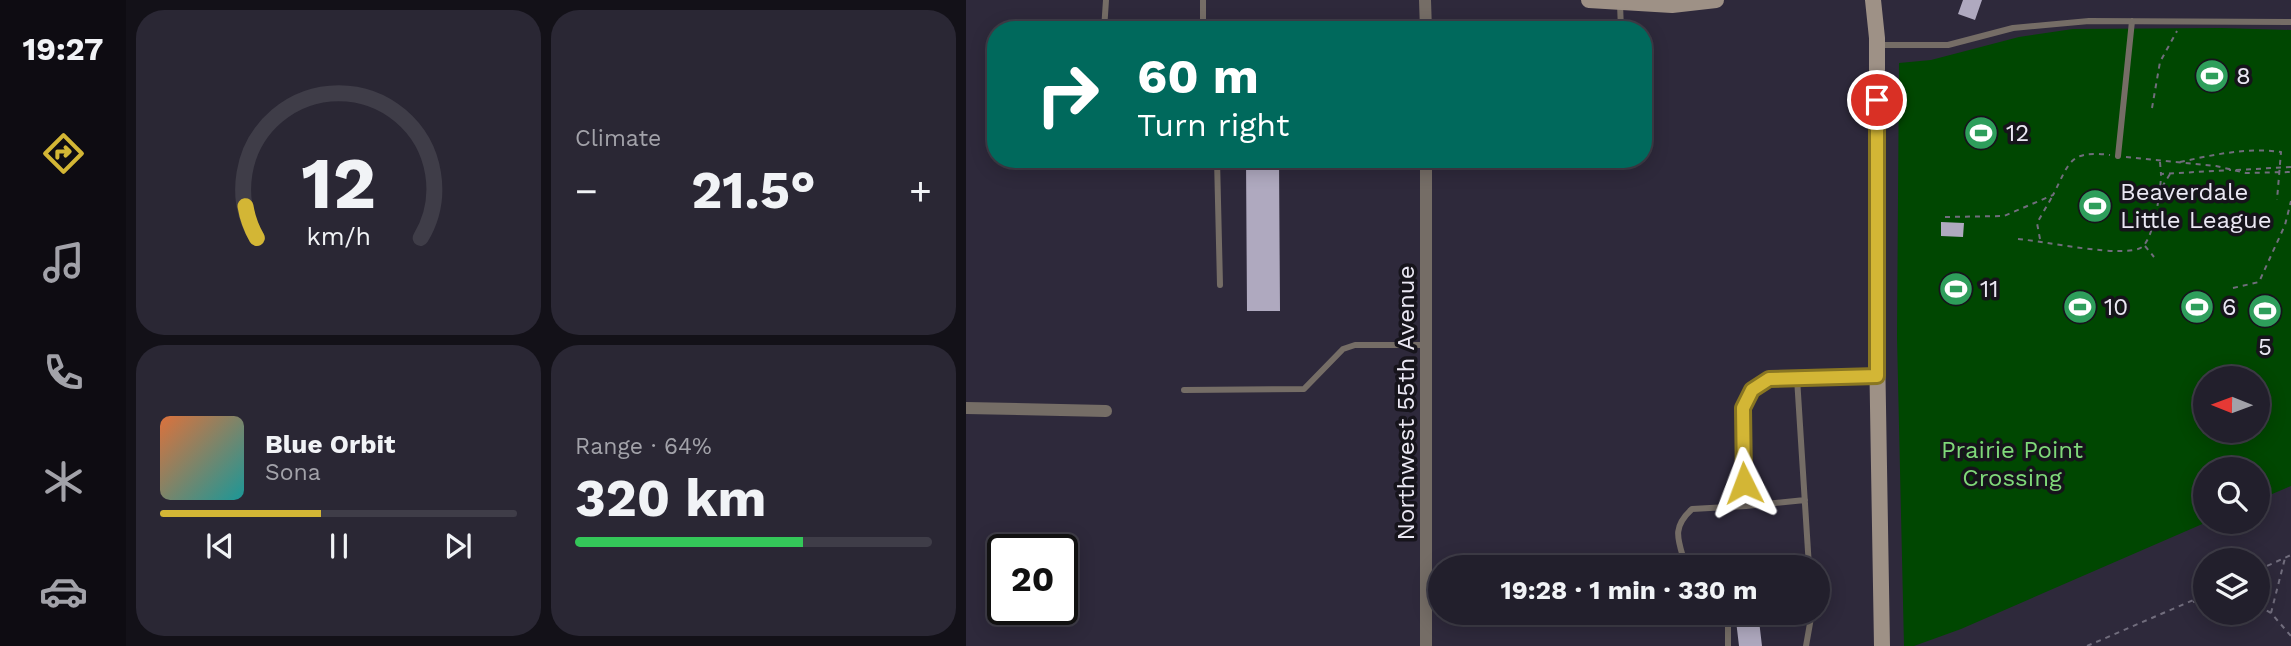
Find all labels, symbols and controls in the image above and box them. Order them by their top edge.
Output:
text: 19:27 [22,30,104,68]
text: 60 m [1137,47,1259,105]
icon: right [1022,49,1113,140]
sports icon: 8 [2193,57,2231,95]
place label: 8 [2236,62,2251,90]
pin [1847,70,1907,130]
icon: arrive [1858,81,1896,119]
text: Turn right [1137,106,1289,144]
sports icon: 12 [1962,114,2000,152]
place label: 12 [2006,119,2029,147]
text: Climate [575,125,661,152]
icon: directions [39,129,88,178]
text: 12 [301,141,376,227]
text: 21.5° [691,160,816,221]
text: − [575,169,598,213]
text: + [909,169,932,213]
place label: Beaverdale Little League [2120,178,2272,234]
sports icon: Beaverdale Little League [2076,187,2114,225]
text: km/h [306,222,371,251]
icon: music [39,238,88,287]
street label: Northwest 55th Avenue [1392,266,1420,541]
sports icon: 11 [1937,270,1975,308]
place label: 11 [1980,275,1999,303]
sports icon: 10 [2061,288,2099,326]
sports icon: 6 [2178,288,2216,326]
sports icon: 5 [2246,292,2284,330]
place label: 10 [2104,293,2128,321]
place label: 6 [2222,293,2237,321]
place label: 5 [2258,333,2272,361]
icon: phone [39,348,88,397]
north arrow [2193,366,2270,443]
map controls [2193,366,2270,625]
text: Blue Orbit [265,429,395,459]
text: Range · 64% [575,433,712,460]
park label: Prairie Point Crossing [1941,436,2083,492]
position arrow [1707,446,1781,520]
icon: climate [39,457,88,506]
button: search [2193,457,2270,534]
text: Sona [265,459,321,486]
text: 320 km [575,468,766,529]
icon: previous [201,527,239,565]
icon: pause [320,527,358,565]
icon: next [439,527,477,565]
speed limit sign: 20 [987,534,1078,625]
button: layers [2193,548,2270,625]
icon: car [39,567,88,616]
text: 19:28 · 1 min · 330 m [1501,575,1757,605]

